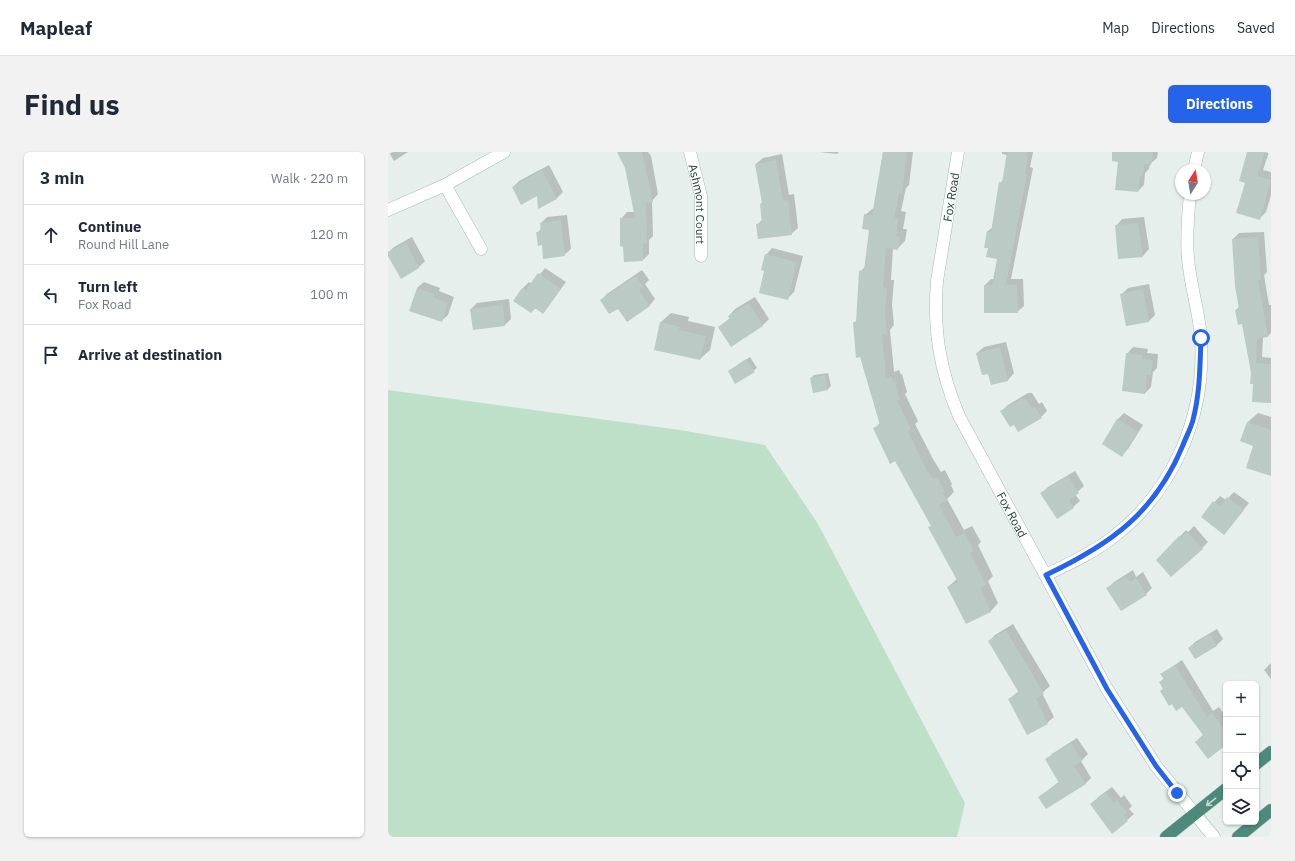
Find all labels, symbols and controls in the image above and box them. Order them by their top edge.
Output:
text: Mapleaf [20,16,92,40]
text: Map [1102,19,1129,37]
text: Directions [1151,19,1215,37]
text: Saved [1237,19,1275,37]
button: Directions [1168,85,1271,123]
text: Find us [24,86,120,123]
street label: Ashmont Court [686,162,709,244]
north arrow [1175,164,1211,200]
text: 3 min [40,167,84,189]
text: Walk · 220 m [271,170,348,187]
street label: Fox Road [940,171,962,223]
text: Continue [78,217,142,236]
icon: ahead [40,224,62,246]
text: 120 m [310,226,348,243]
text: Round Hill Lane [78,236,169,253]
text: Turn left [78,277,138,296]
icon: left [40,284,62,306]
text: 100 m [310,286,348,303]
text: Fox Road [78,296,132,313]
route start [1192,329,1210,347]
icon: arrive [40,344,62,366]
text: Arrive at destination [78,345,222,364]
street label: Fox Road [994,489,1031,540]
map controls [1223,681,1259,825]
button: + [1223,681,1259,717]
button: − [1223,717,1259,753]
button: locate [1223,753,1259,789]
route end [1168,784,1186,802]
button: layers [1223,789,1259,825]
one-way arrow [1205,797,1216,806]

